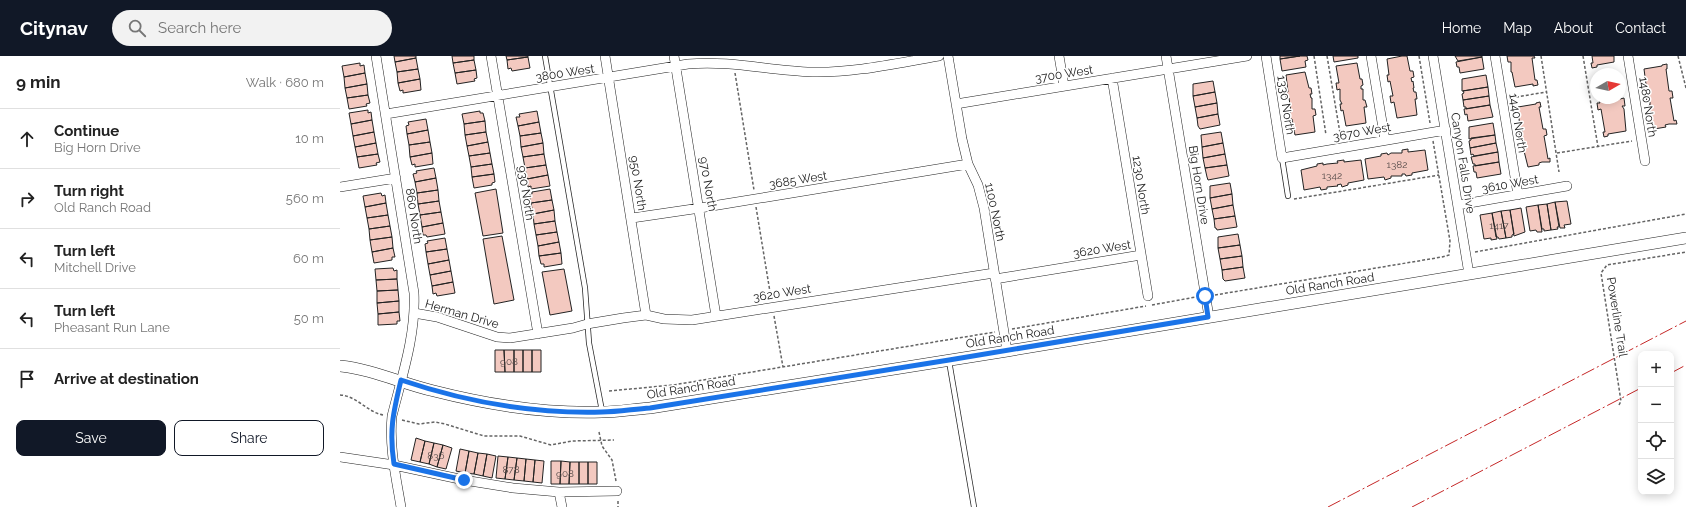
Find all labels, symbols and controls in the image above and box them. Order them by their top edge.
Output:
search box [112,10,392,46]
text: Citynav [20,17,88,39]
icon: search [126,17,148,39]
text: Search here [158,19,241,37]
text: Home [1442,20,1481,36]
text: Map [1503,20,1532,36]
text: About [1554,20,1593,36]
text: Contact [1615,20,1666,36]
street label: 3800 West [535,61,595,85]
street label: 3700 West [1034,62,1094,86]
north arrow [1590,68,1626,104]
text: 9 min [16,72,61,92]
street label: 1330 North [1274,74,1298,136]
text: Walk · 680 m [246,75,324,90]
street label: 1480 North [1636,76,1660,138]
street label: 1440 North [1506,92,1530,154]
street label: Canyon Falls Drive [1448,112,1478,214]
street label: 3670 West [1332,120,1392,144]
text: Continue [54,122,119,140]
icon: ahead [16,128,38,150]
text: 10 m [295,131,324,146]
text: Big Horn Drive [54,140,141,155]
street label: Big Horn Drive [1186,144,1212,226]
street label: 950 North [627,154,649,212]
street label: 1230 North [1129,154,1153,216]
street label: 970 North [696,156,720,212]
house number: 1382 [1387,159,1407,170]
street label: 930 North [515,165,537,221]
street label: 3685 West [768,169,828,191]
house number: 1342 [1322,170,1342,181]
street label: 3610 West [1481,172,1539,196]
street label: 1100 North [982,181,1008,243]
text: Turn right [54,182,124,200]
street label: 860 North [403,187,425,245]
icon: right [16,188,38,210]
text: 560 m [286,191,324,206]
text: Old Ranch Road [54,200,151,215]
house number: 1417 [1489,220,1509,231]
street label: 3620 West [1072,238,1132,260]
text: Turn left [54,242,115,260]
icon: left [16,248,38,270]
text: 60 m [293,251,324,266]
text: Mitchell Drive [54,260,136,275]
street label: Old Ranch Road [1285,270,1375,298]
street label: Powerline Trail [1604,276,1630,359]
street label: 3620 West [752,282,812,304]
route start [1196,287,1214,305]
street label: Herman Drive [423,297,501,331]
text: Turn left [54,302,115,320]
icon: left [16,308,38,330]
text: 50 m [294,311,324,326]
text: Pheasant Run Lane [54,320,170,335]
street label: Old Ranch Road [965,323,1055,351]
map controls [1638,351,1674,495]
button: + [1638,351,1674,387]
house number: 908 [500,356,518,367]
icon: arrive [16,368,38,390]
text: Arrive at destination [54,370,199,388]
street label: Old Ranch Road [646,374,736,402]
button: − [1638,387,1674,423]
button: Save [16,420,166,456]
button: Share [174,420,324,456]
button: locate [1638,423,1674,459]
house number: 836 [427,450,445,461]
button: layers [1638,459,1674,495]
house number: 878 [502,464,520,475]
house number: 908 [556,468,574,479]
route end [455,471,473,489]

